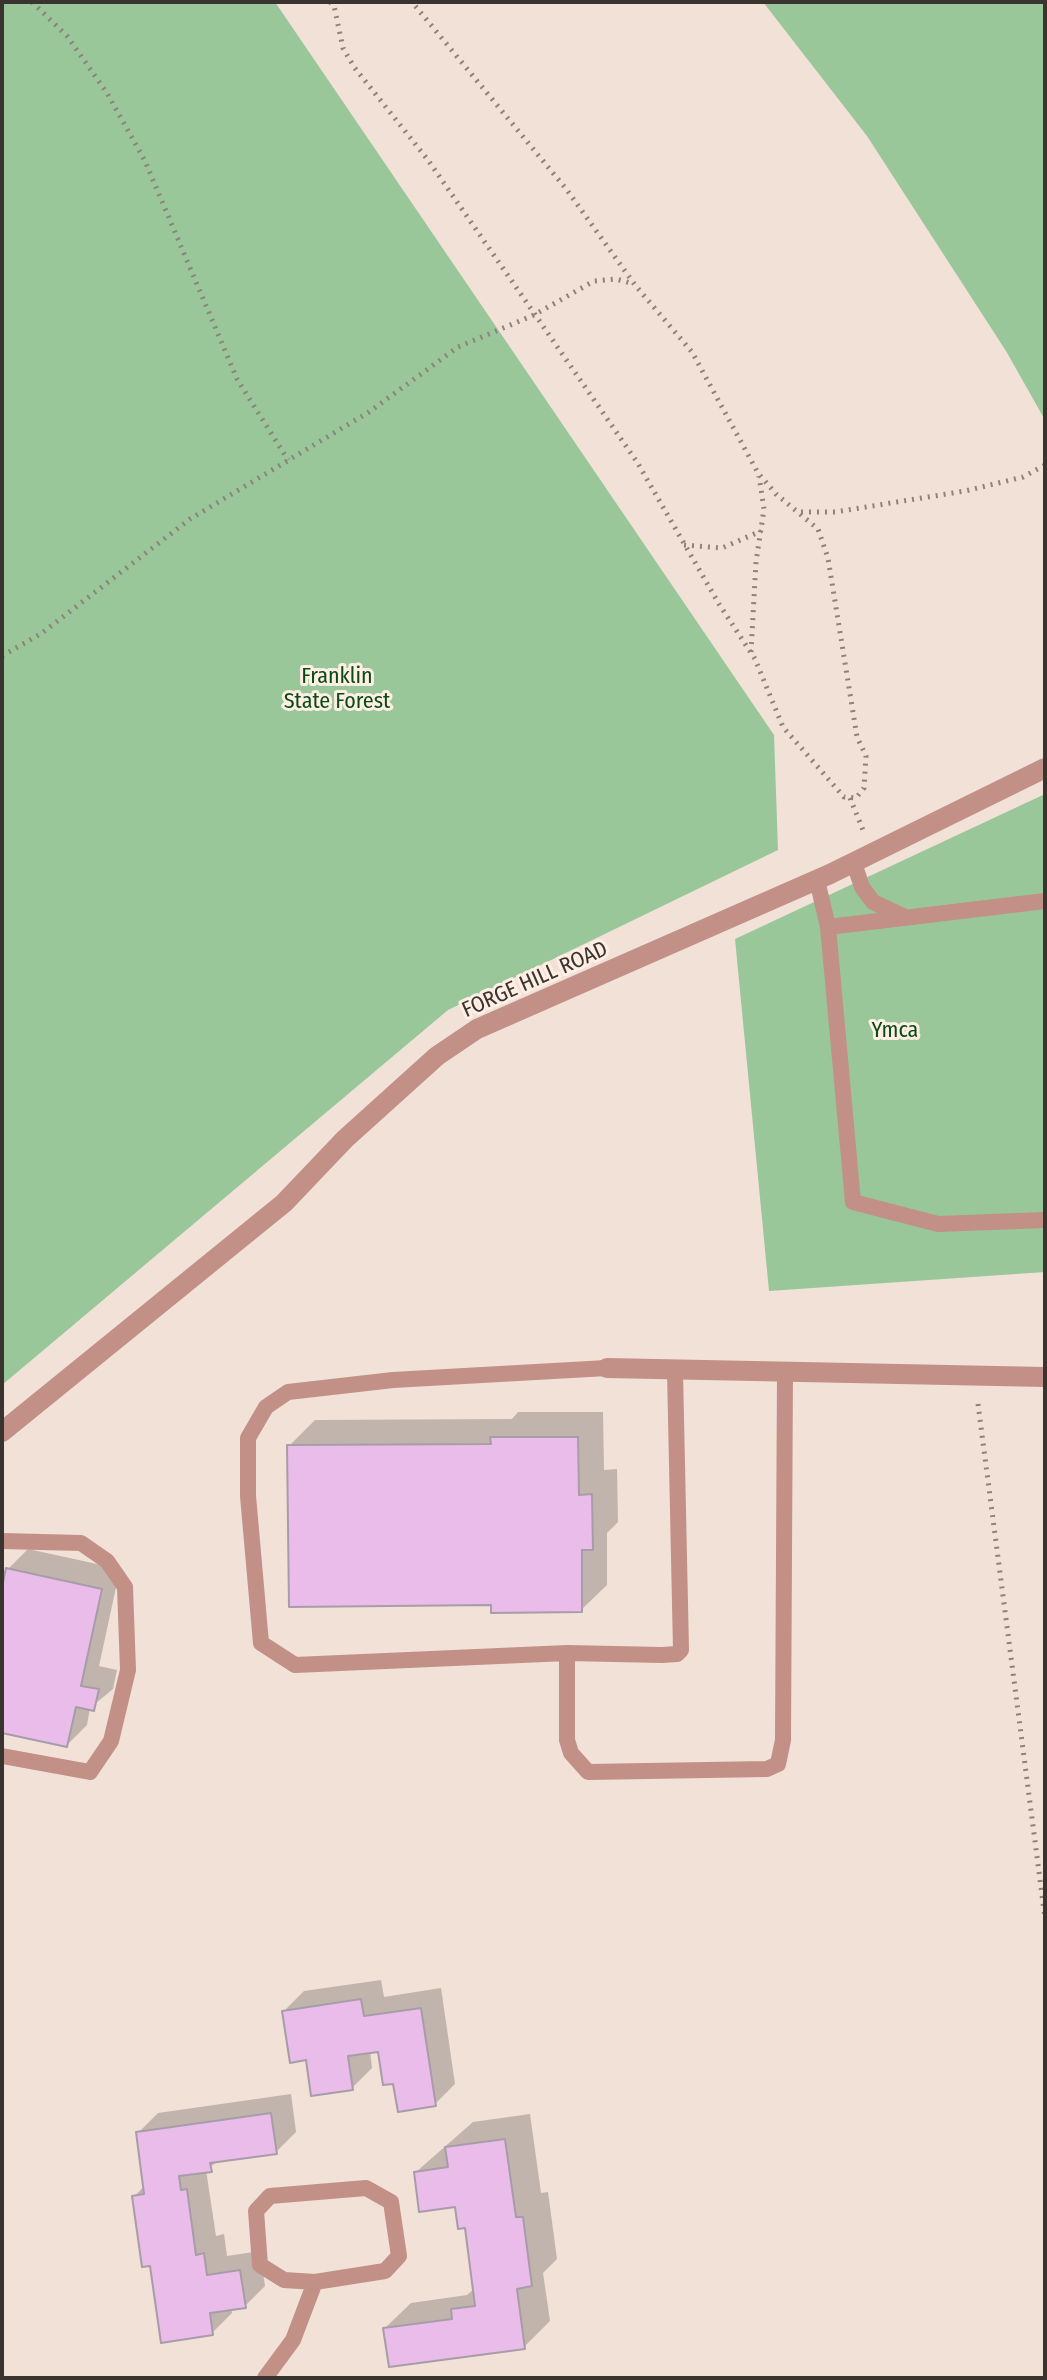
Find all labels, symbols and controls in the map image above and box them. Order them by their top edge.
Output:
park label: Franklin State Forest [284,664,390,716]
street label: FORGE HILL ROAD [458,936,612,1024]
park label: Ymca [872,1018,918,1044]

